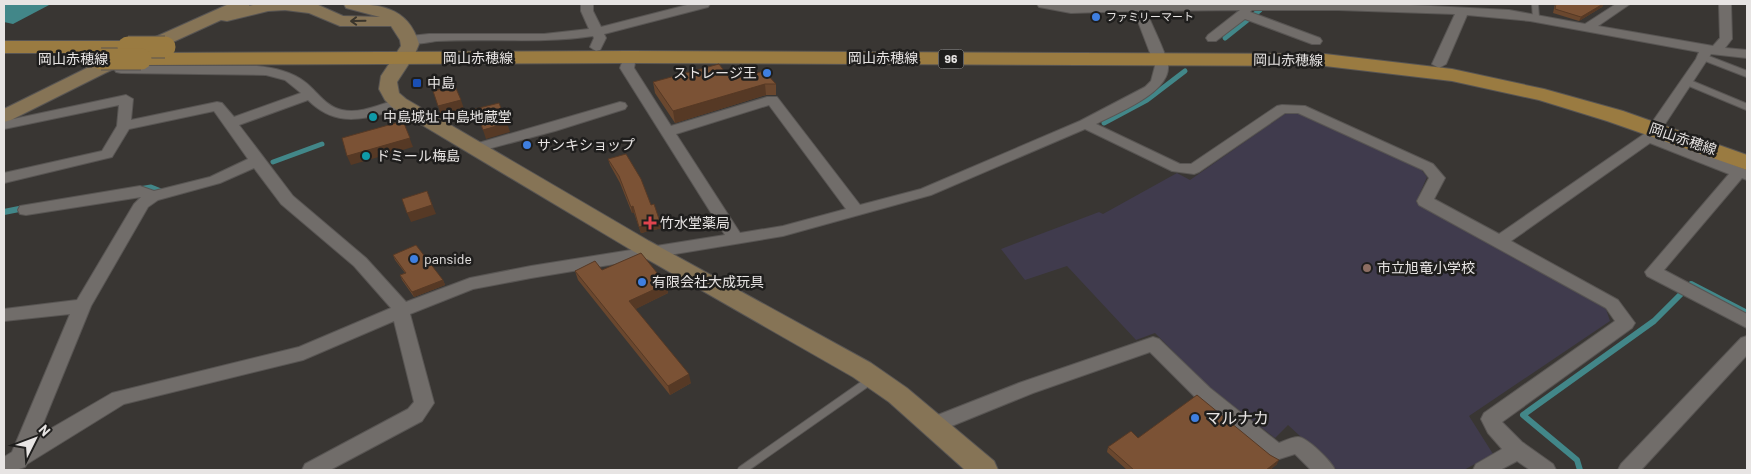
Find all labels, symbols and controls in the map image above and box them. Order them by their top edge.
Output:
place label: ファミリーマート [1106,10,1194,23]
marker: ファミリーマート [1090,11,1102,23]
one-way arrow [350,16,366,25]
street label: 岡山赤穂線 [443,49,513,66]
street label: 岡山赤穂線 [848,49,918,66]
street label: 岡山赤穂線 [38,50,108,67]
road number: 96 [938,50,964,68]
street label: 岡山赤穂線 [1253,50,1323,69]
place label: ストレージ王 [673,64,757,81]
marker: ストレージ王 [761,67,773,79]
place label: 中島 [427,74,455,91]
marker: 中島 [411,77,423,89]
place label: 中島城址 中島地蔵堂 [383,108,512,125]
marker: 中島城址 中島地蔵堂 [367,111,379,123]
street label: 岡山赤穂線 [1647,119,1719,158]
place label: サンキショップ [537,136,635,153]
marker: サンキショップ [521,139,533,151]
place label: ドミール梅島 [376,147,460,164]
marker: ドミール梅島 [360,150,372,162]
place label: 竹水堂薬局 [660,214,730,231]
marker: 竹水堂薬局 [644,217,656,229]
place label: panside [424,250,472,267]
marker: panside [408,253,420,265]
place label: 市立旭竜小学校 [1377,259,1475,276]
marker: 市立旭竜小学校 [1361,262,1373,274]
place label: 有限会社大成玩具 [652,273,764,290]
marker: 有限会社大成玩具 [636,276,648,288]
place label: マルナカ [1205,408,1269,427]
marker: マルナカ [1189,412,1201,424]
north arrow [10,414,60,464]
text: N [36,421,54,439]

